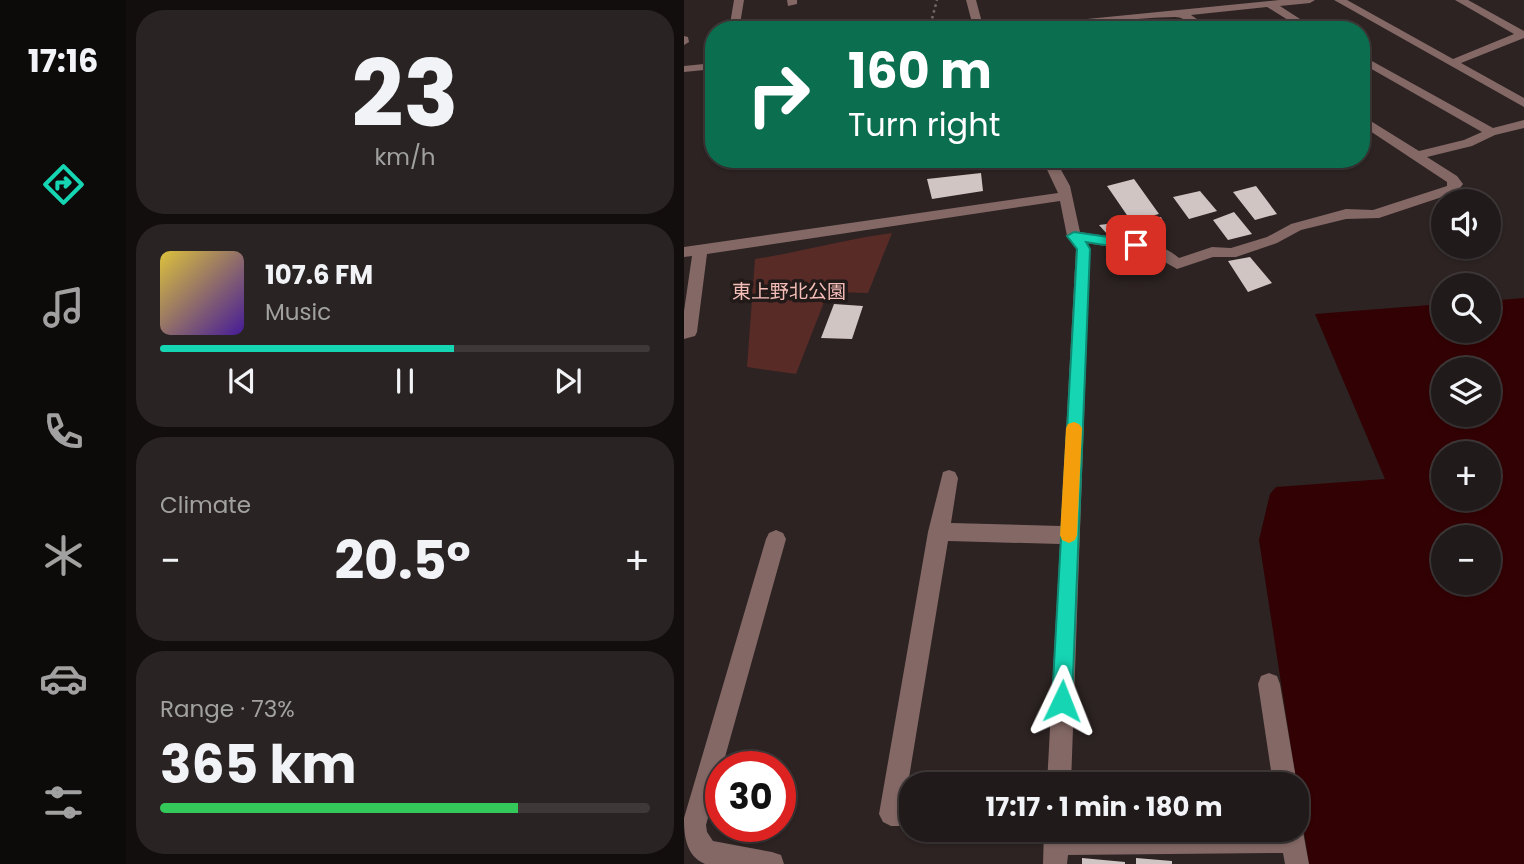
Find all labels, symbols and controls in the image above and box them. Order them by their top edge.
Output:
text: 23 [351,30,459,158]
text: 160 m [848,37,992,105]
text: 17:16 [28,38,98,83]
icon: right [733,49,824,140]
text: Turn right [848,102,1000,147]
text: km/h [374,141,436,173]
icon: directions [39,160,88,209]
map controls [1431,189,1501,595]
button: sound [1431,189,1501,259]
pin [1106,215,1166,275]
icon: arrive [1117,226,1155,264]
text: 107.6 FM [265,257,373,293]
button: search [1431,273,1501,343]
park label: 東上野北公園 [732,278,846,305]
icon: music [39,283,88,332]
text: Music [265,296,331,328]
button: layers [1431,357,1501,427]
icon: previous [223,362,261,400]
icon: pause [386,362,424,400]
icon: next [549,362,587,400]
icon: phone [39,407,88,456]
button: + [1431,441,1501,511]
text: Climate [160,489,251,521]
text: 20.5° [334,524,471,597]
button: − [1431,525,1501,595]
icon: climate [39,531,88,580]
text: − [160,534,181,587]
text: + [624,534,650,587]
icon: car [39,654,88,703]
position arrow [1025,664,1099,738]
text: Range · 73% [160,693,295,725]
text: 365 km [160,728,357,801]
speed limit sign: 30 [705,751,796,842]
icon: filters [39,778,88,827]
text: 17:17 · 1 min · 180 m [986,789,1223,825]

